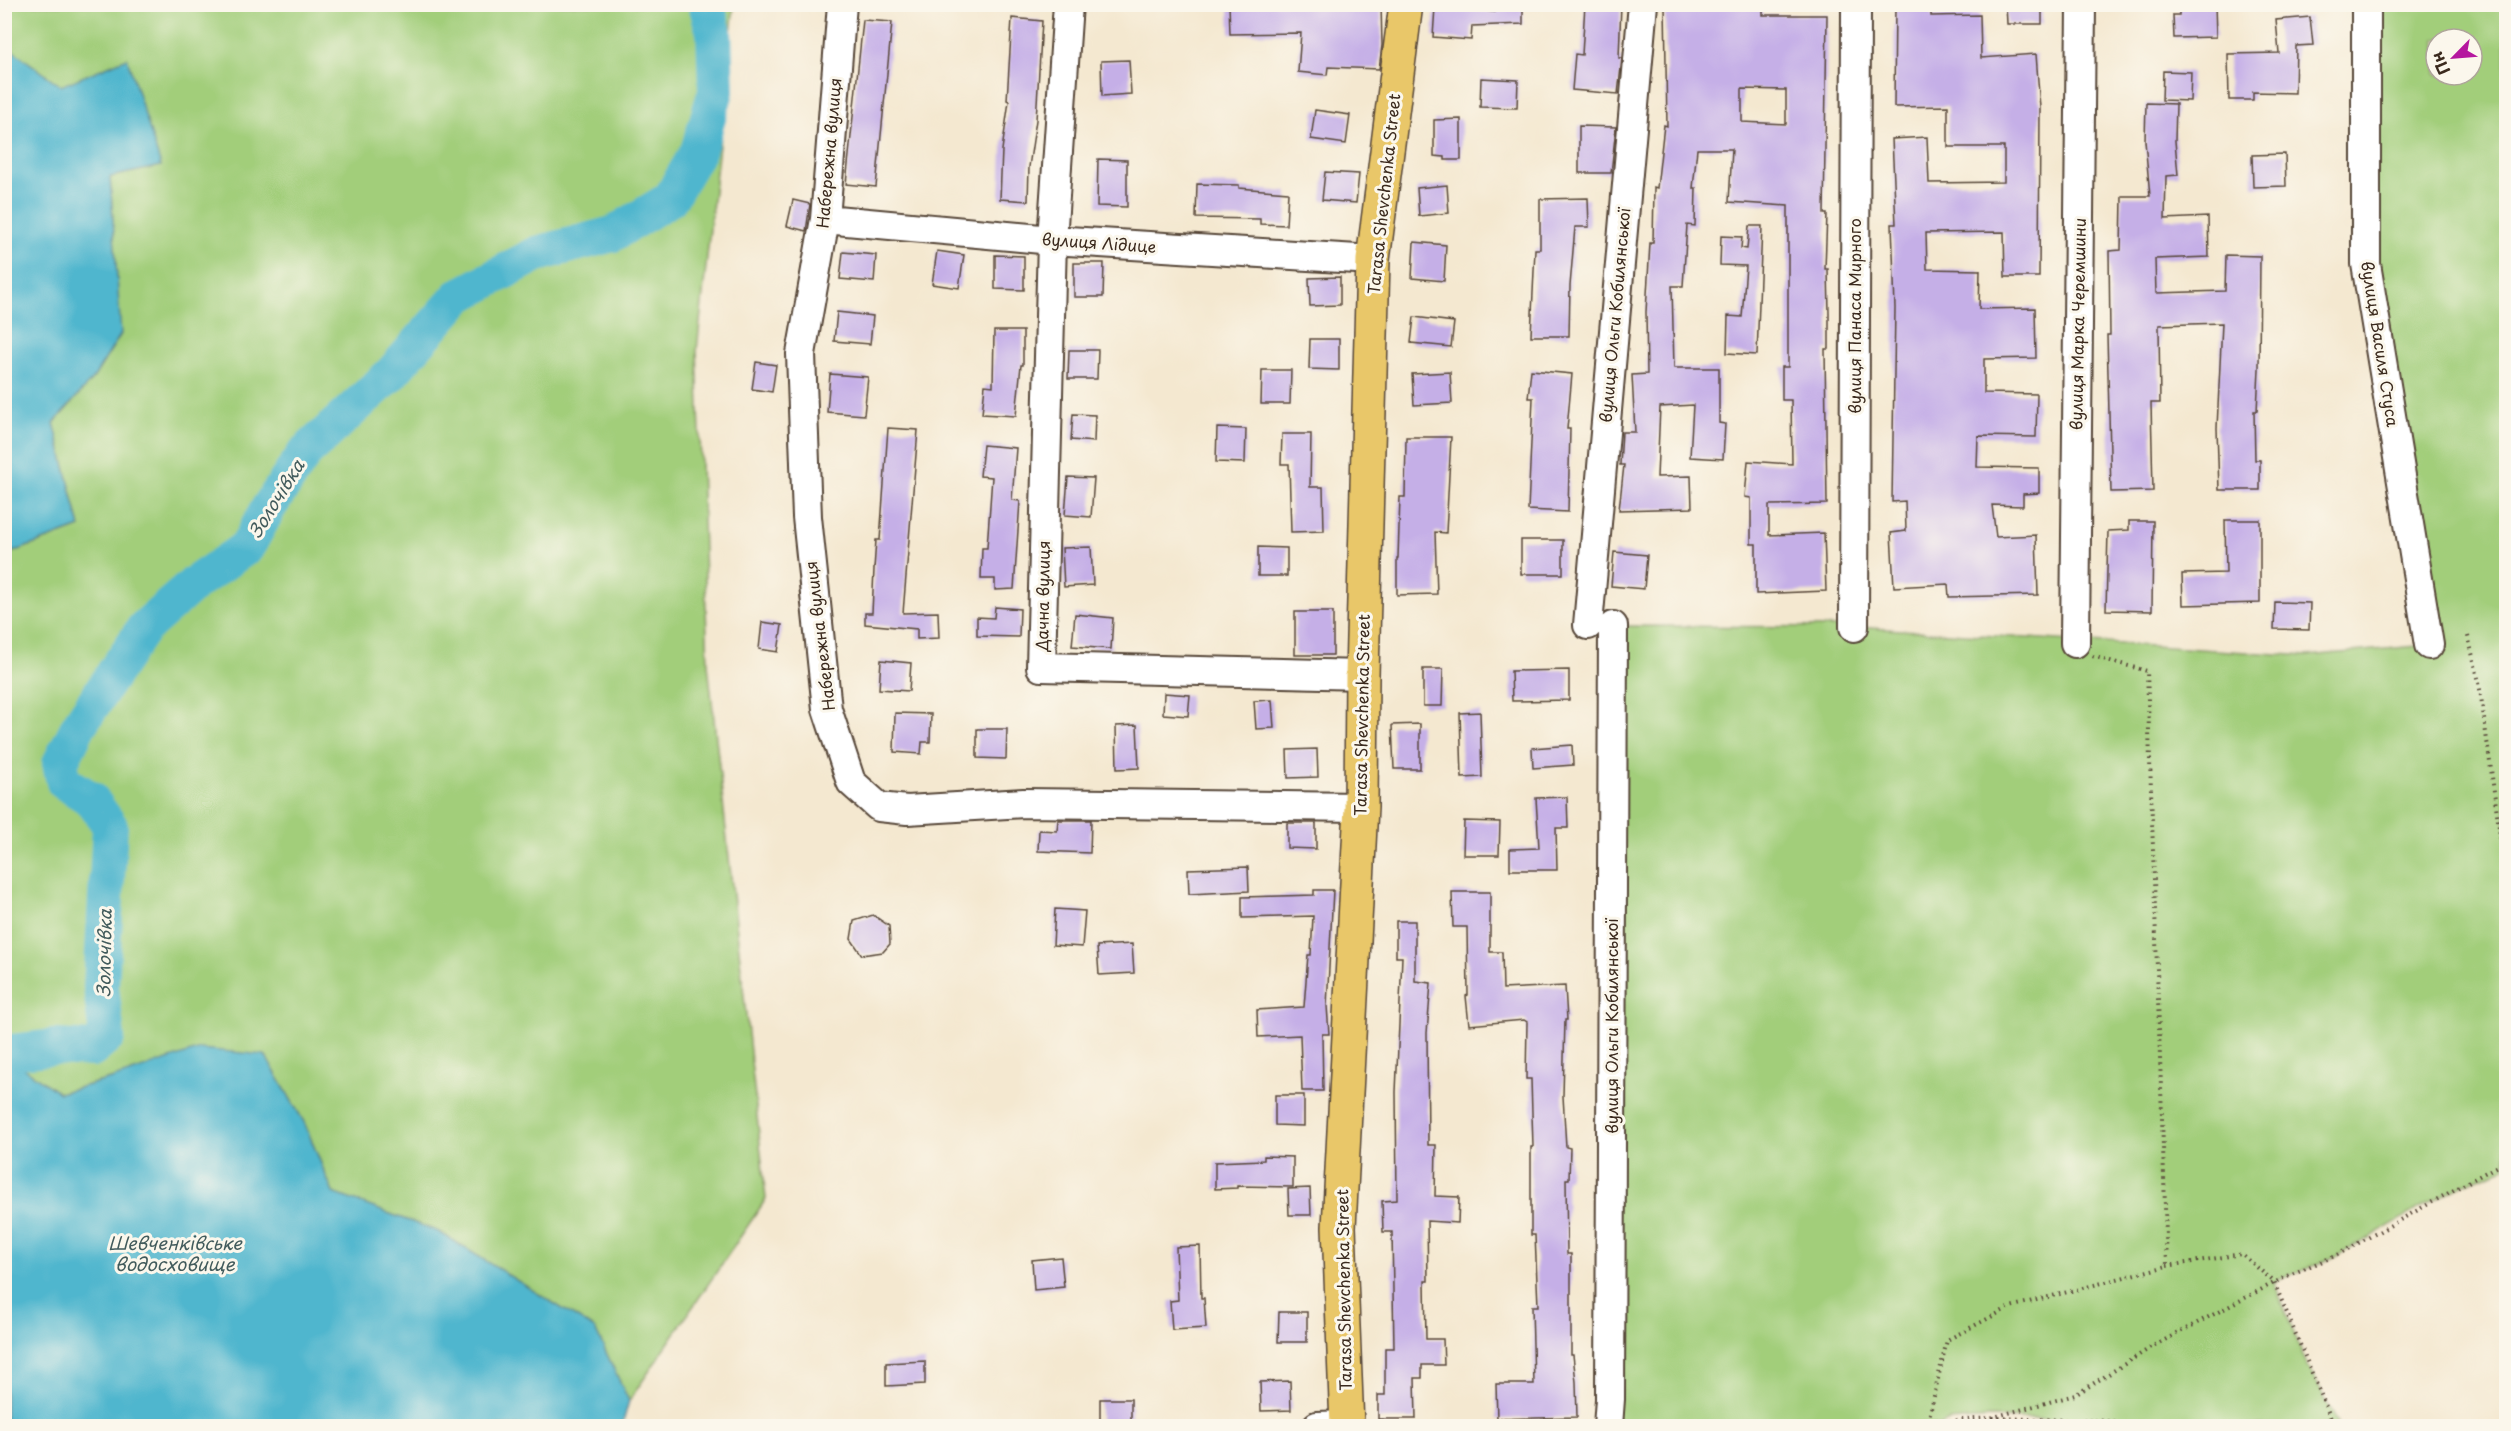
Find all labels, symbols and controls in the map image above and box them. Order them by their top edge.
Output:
north arrow [2424,27,2484,87]
text: Пн [2424,48,2455,79]
street label: Набережна вулиця [809,77,847,229]
street label: Tarasa Shevchenka Street [1361,92,1406,296]
street label: вулиця Ольги Кобилянської [1593,205,1635,423]
street label: вулиця Панаса Мирного [1842,218,1866,414]
street label: вулиця Марка Черемшини [2063,218,2091,430]
street label: вулиця Лідице [1041,226,1157,258]
street label: вулиця Василя Стуса [2356,259,2406,428]
water label: Золочівка [241,453,311,543]
street label: Дачна вулиця [1029,540,1055,653]
street label: Набережна вулиця [798,560,840,712]
street label: Tarasa Shevchenka Street [1347,613,1375,816]
water label: Золочівка [89,908,118,997]
street label: вулиця Ольги Кобилянської [1599,917,1623,1134]
street label: Tarasa Shevchenka Street [1329,1188,1357,1391]
water label: Шевченківське водосховище [108,1229,243,1277]

